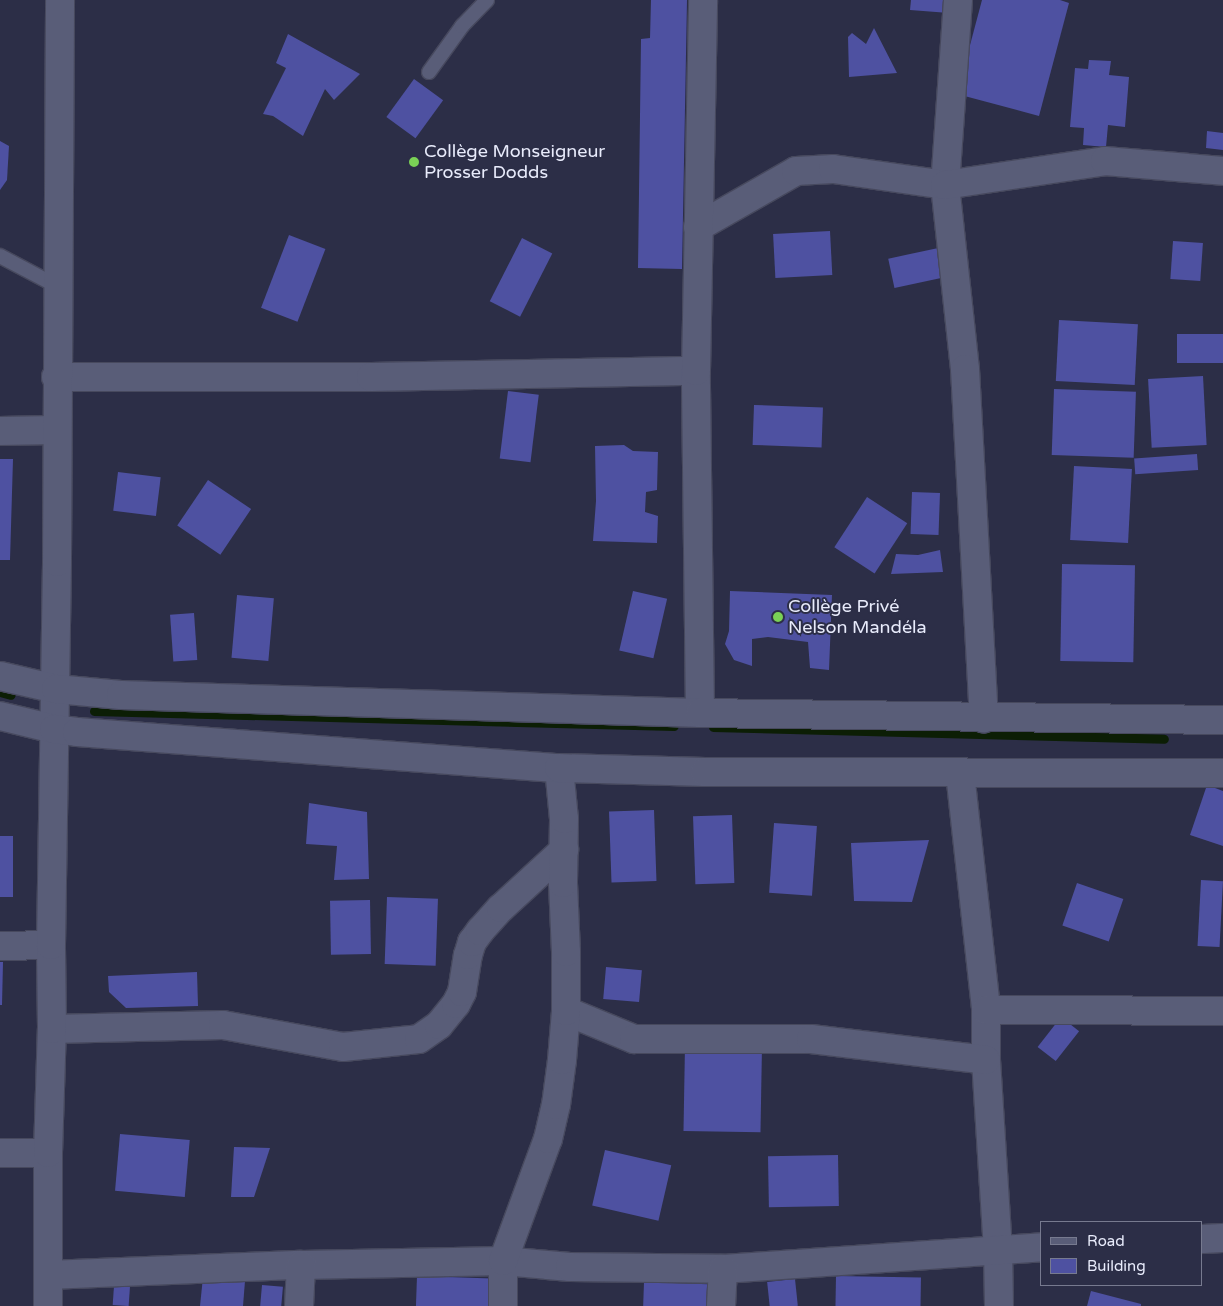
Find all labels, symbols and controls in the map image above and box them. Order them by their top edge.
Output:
place label: Collège Monseigneur Prosser Dodds [424,141,605,183]
marker: Collège Monseigneur Prosser Dodds [408,156,420,168]
place label: Collège Privé Nelson Mandéla [788,596,927,638]
marker: Collège Privé Nelson Mandéla [772,611,784,623]
legend [1040,1221,1203,1286]
text: Road [1087,1232,1125,1250]
text: Building [1087,1257,1146,1275]

